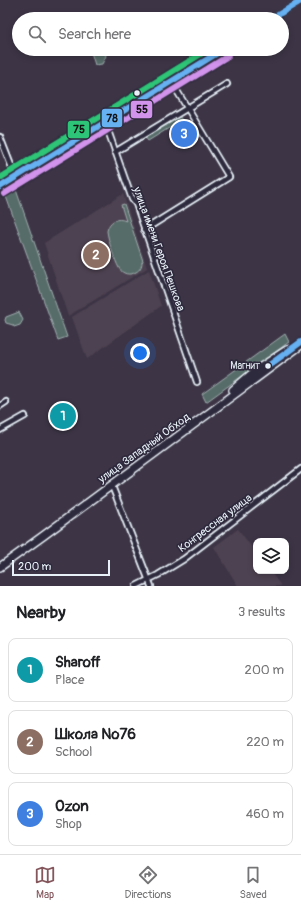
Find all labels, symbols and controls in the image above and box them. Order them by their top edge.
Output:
search box [12,12,289,56]
icon: search [26,23,48,45]
text: Search here [58,25,131,44]
unlabelled marker [132,88,142,98]
line badge: 55 [130,100,153,119]
text: 55 [136,103,148,116]
line badge: 78 [101,108,123,128]
text: 78 [106,112,118,125]
pin: 3 [171,119,197,149]
line badge: 75 [67,120,90,139]
text: 75 [73,123,85,136]
street label: улица имени Героя Пешкова [130,184,188,313]
pin: 2 [83,240,109,270]
your location [130,343,150,363]
place label: Магнит [230,360,260,372]
marker: Магнит [263,361,273,371]
pin: 1 [50,401,76,431]
street label: улица Западный Обход [95,410,193,486]
street label: Конгрессная улица [176,491,254,555]
map controls [253,538,289,574]
button: layers [253,538,289,574]
scale bar [12,558,110,577]
text: 200 m [18,560,51,573]
text: Nearby [16,602,65,623]
text: 3 results [238,604,285,620]
text: Sharoff [55,653,101,672]
text: 1 [27,662,33,678]
text: 200 m [245,662,284,678]
text: Place [55,672,84,688]
text: Школа №76 [55,725,136,744]
text: 2 [26,734,34,750]
text: 220 m [246,734,284,750]
text: School [55,744,92,760]
text: Ozon [55,797,89,816]
text: 3 [26,806,34,822]
text: 460 m [246,806,284,822]
text: Shop [55,816,82,832]
tab: Map [34,864,56,901]
tab: Directions [124,864,171,901]
tab: Saved [240,864,267,901]

